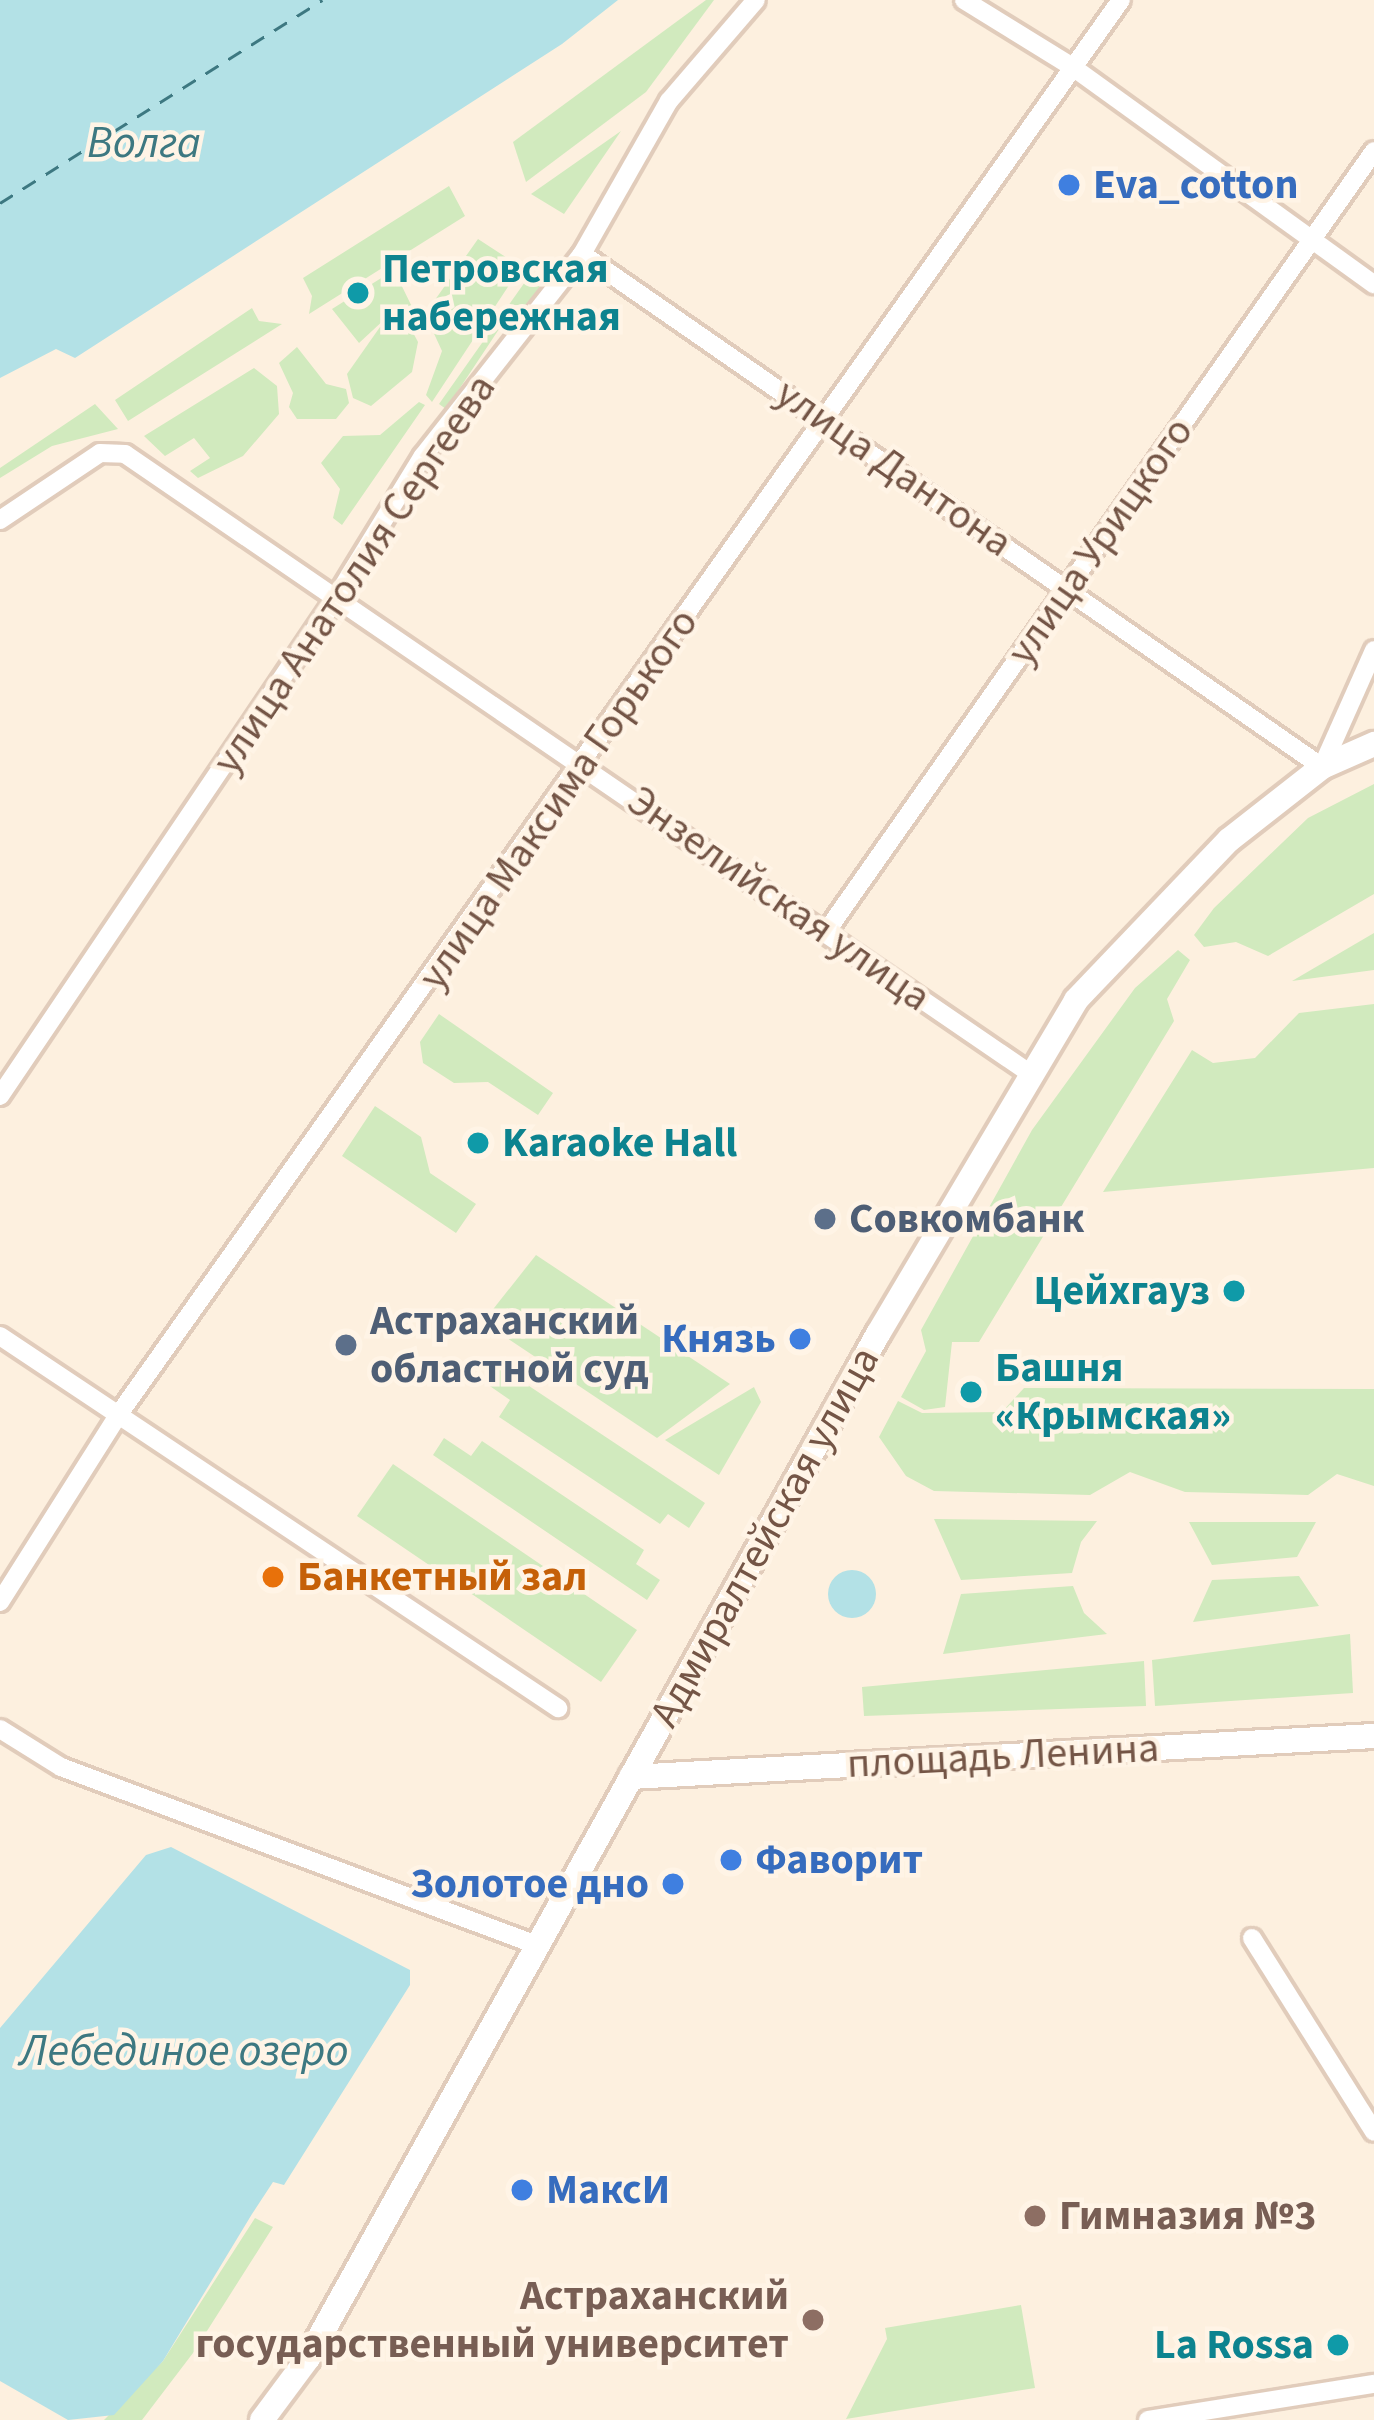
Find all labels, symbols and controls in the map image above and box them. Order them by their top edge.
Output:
water label: Волга [87,117,201,171]
place label: Eva_cotton [1093,160,1298,210]
marker: Eva_cotton [1056,172,1082,198]
place label: Петровская набережная [382,244,621,342]
marker: Петровская набережная [345,280,371,306]
street label: улица Анатолия Сергеева [201,365,507,783]
street label: улица Дантона [766,368,1022,568]
street label: улица Урицкого [996,408,1204,674]
street label: улица Максима Горького [407,599,709,999]
street label: Энзелийская улица [618,776,940,1022]
place label: Karaoke Hall [502,1118,737,1168]
marker: Karaoke Hall [465,1130,491,1156]
place label: Совкомбанк [849,1194,1085,1244]
marker: Совкомбанк [812,1206,838,1232]
place label: Цейхгауз [1034,1266,1210,1316]
marker: Цейхгауз [1221,1278,1247,1304]
place label: Астраханский областной суд [370,1296,649,1394]
place label: Князь [661,1314,776,1364]
marker: Князь [787,1326,813,1352]
marker: Астраханский областной суд [333,1332,359,1358]
street label: Адмиралтейская улица [640,1338,890,1736]
place label: Башня «Крымская» [995,1343,1231,1442]
marker: Башня «Крымская» [958,1379,984,1405]
place label: Банкетный зал [297,1552,587,1602]
marker: Банкетный зал [260,1564,286,1590]
street label: площадь Ленина [846,1723,1160,1789]
place label: Фаворит [755,1835,923,1885]
marker: Фаворит [718,1847,744,1873]
place label: Золотое дно [410,1859,649,1909]
marker: Золотое дно [660,1871,686,1897]
water label: Лебединое озеро [19,2025,349,2079]
place label: МаксИ [546,2165,670,2215]
marker: МаксИ [509,2177,535,2203]
place label: Гимназия №3 [1059,2191,1316,2241]
marker: Гимназия №3 [1022,2203,1048,2229]
place label: Астраханский государственный университет [196,2271,789,2370]
marker: Астраханский государственный университет [800,2307,826,2333]
place label: La Rossa [1154,2320,1314,2370]
marker: La Rossa [1325,2332,1351,2358]

